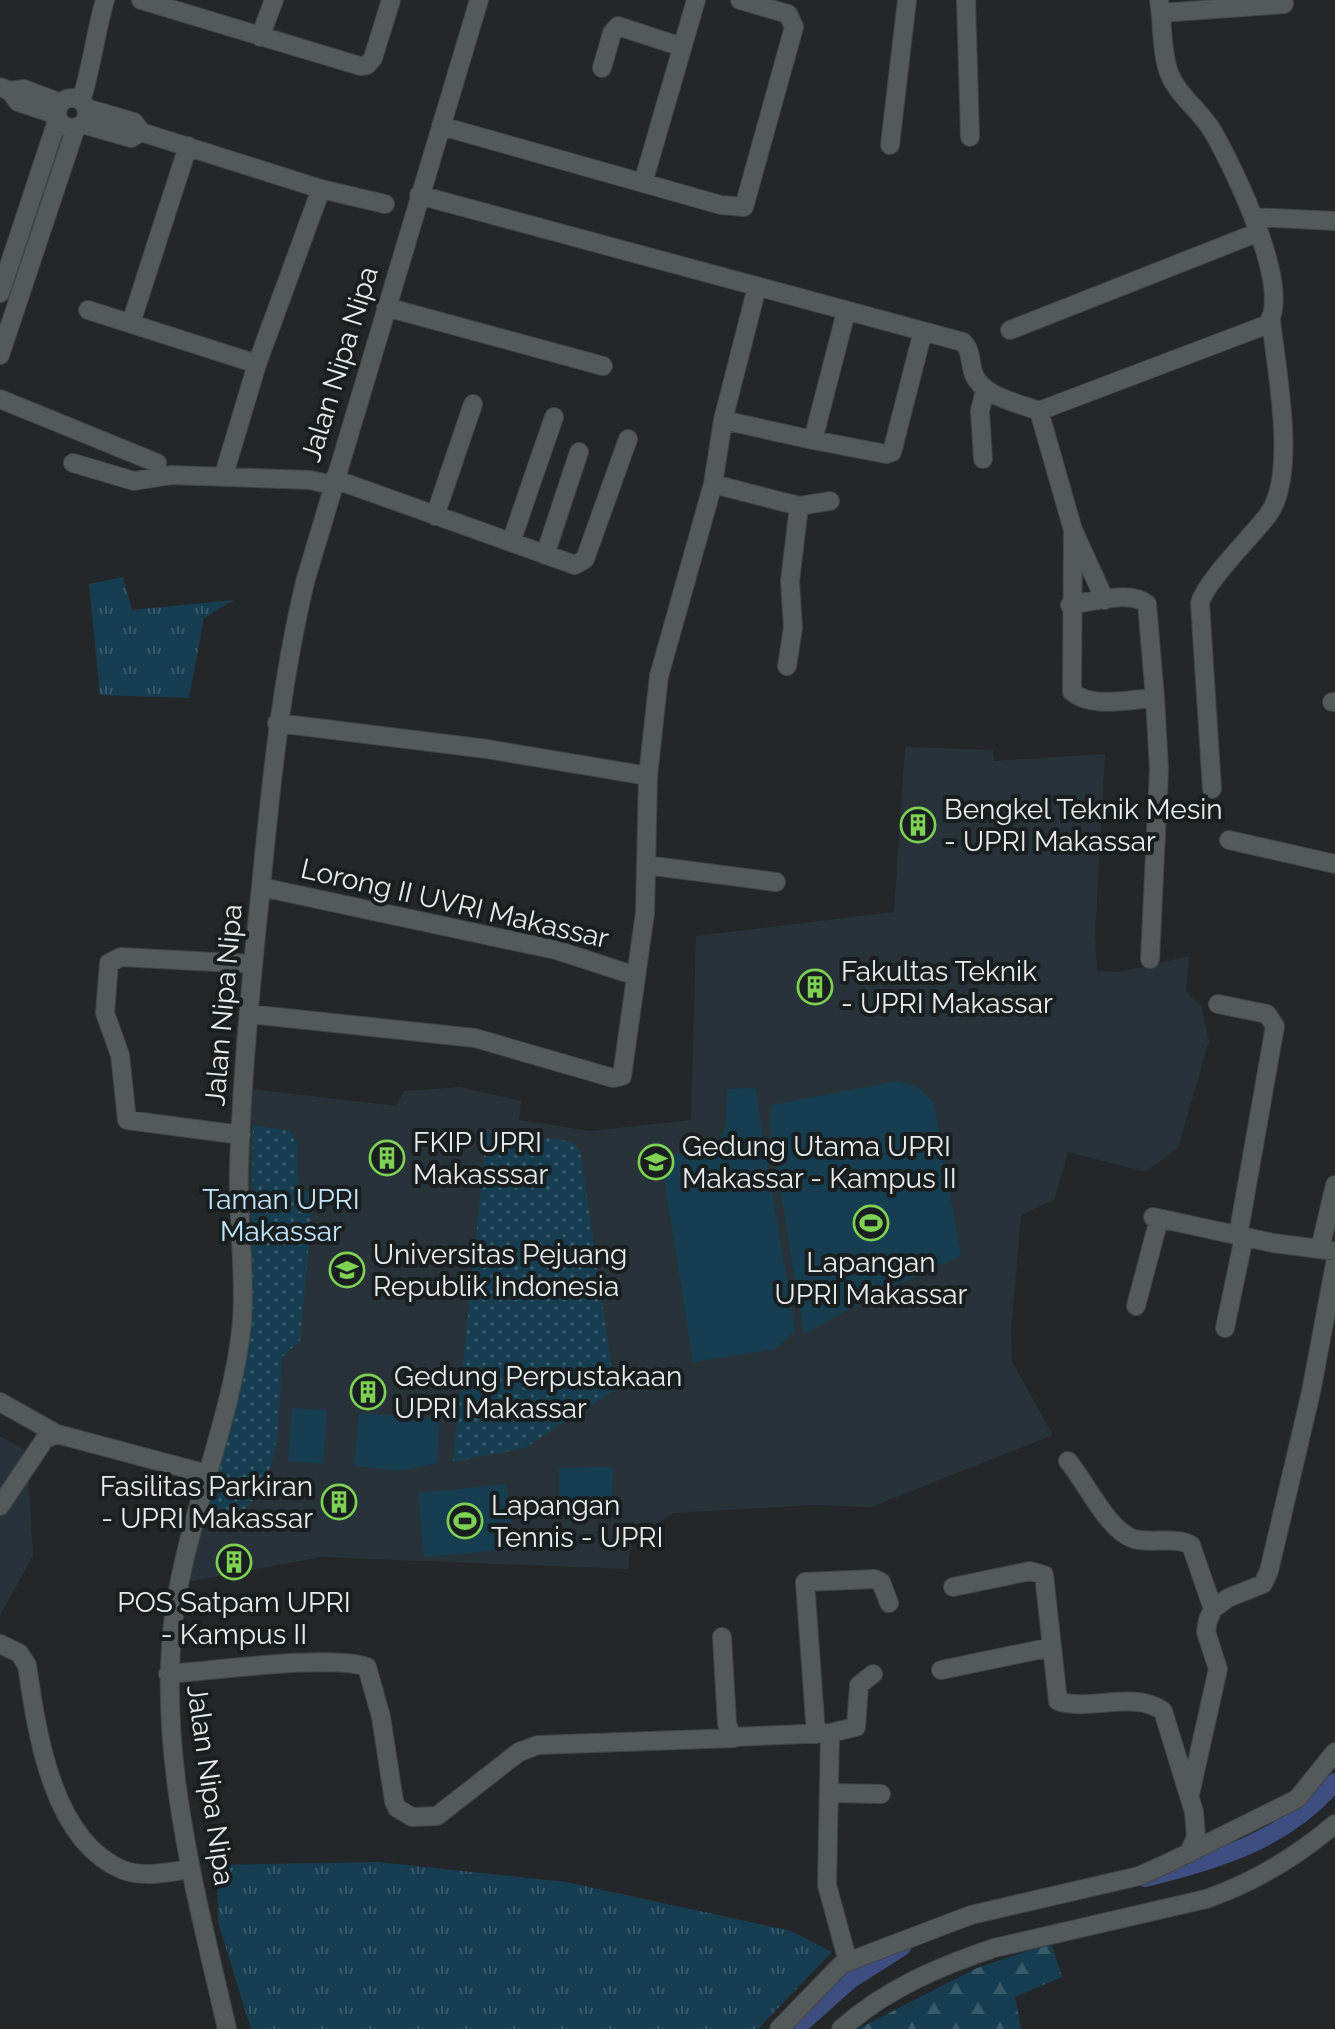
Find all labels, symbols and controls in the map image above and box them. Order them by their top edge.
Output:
street label: Jalan Nipa Nipa [294,262,385,466]
place label: Bengkel Teknik Mesin - UPRI Makassar [944,793,1223,858]
building icon: Bengkel Teknik Mesin - UPRI Makassar [899,806,937,844]
street label: Lorong II UVRI Makassar [298,852,612,955]
street label: Jalan Nipa Nipa [198,903,249,1107]
place label: Fakultas Teknik - UPRI Makassar [841,955,1053,1020]
building icon: Fakultas Teknik - UPRI Makassar [796,968,834,1006]
place label: FKIP UPRI Makasssar [413,1126,549,1191]
place label: Gedung Utama UPRI Makassar - Kampus II [682,1130,957,1195]
building icon: FKIP UPRI Makasssar [368,1139,406,1177]
school or university icon: Gedung Utama UPRI Makassar - Kampus II [637,1143,675,1181]
park label: Taman UPRI Makassar [202,1183,360,1248]
sports icon: Lapangan UPRI Makassar [852,1204,890,1242]
place label: Universitas Pejuang Republik Indonesia [373,1238,627,1303]
place label: Lapangan UPRI Makassar [775,1246,968,1311]
school or university icon: Universitas Pejuang Republik Indonesia [328,1251,366,1289]
place label: Gedung Perpustakaan UPRI Makassar [394,1360,682,1425]
building icon: Gedung Perpustakaan UPRI Makassar [349,1373,387,1411]
place label: Fasilitas Parkiran - UPRI Makassar [100,1470,313,1535]
building icon: Fasilitas Parkiran - UPRI Makassar [320,1483,358,1521]
place label: Lapangan Tennis - UPRI [491,1489,664,1554]
sports icon: Lapangan Tennis - UPRI [446,1502,484,1540]
building icon: POS Satpam UPRI - Kampus II [215,1543,253,1581]
place label: POS Satpam UPRI - Kampus II [117,1586,351,1651]
street label: Jalan Nipa Nipa [180,1683,241,1888]

